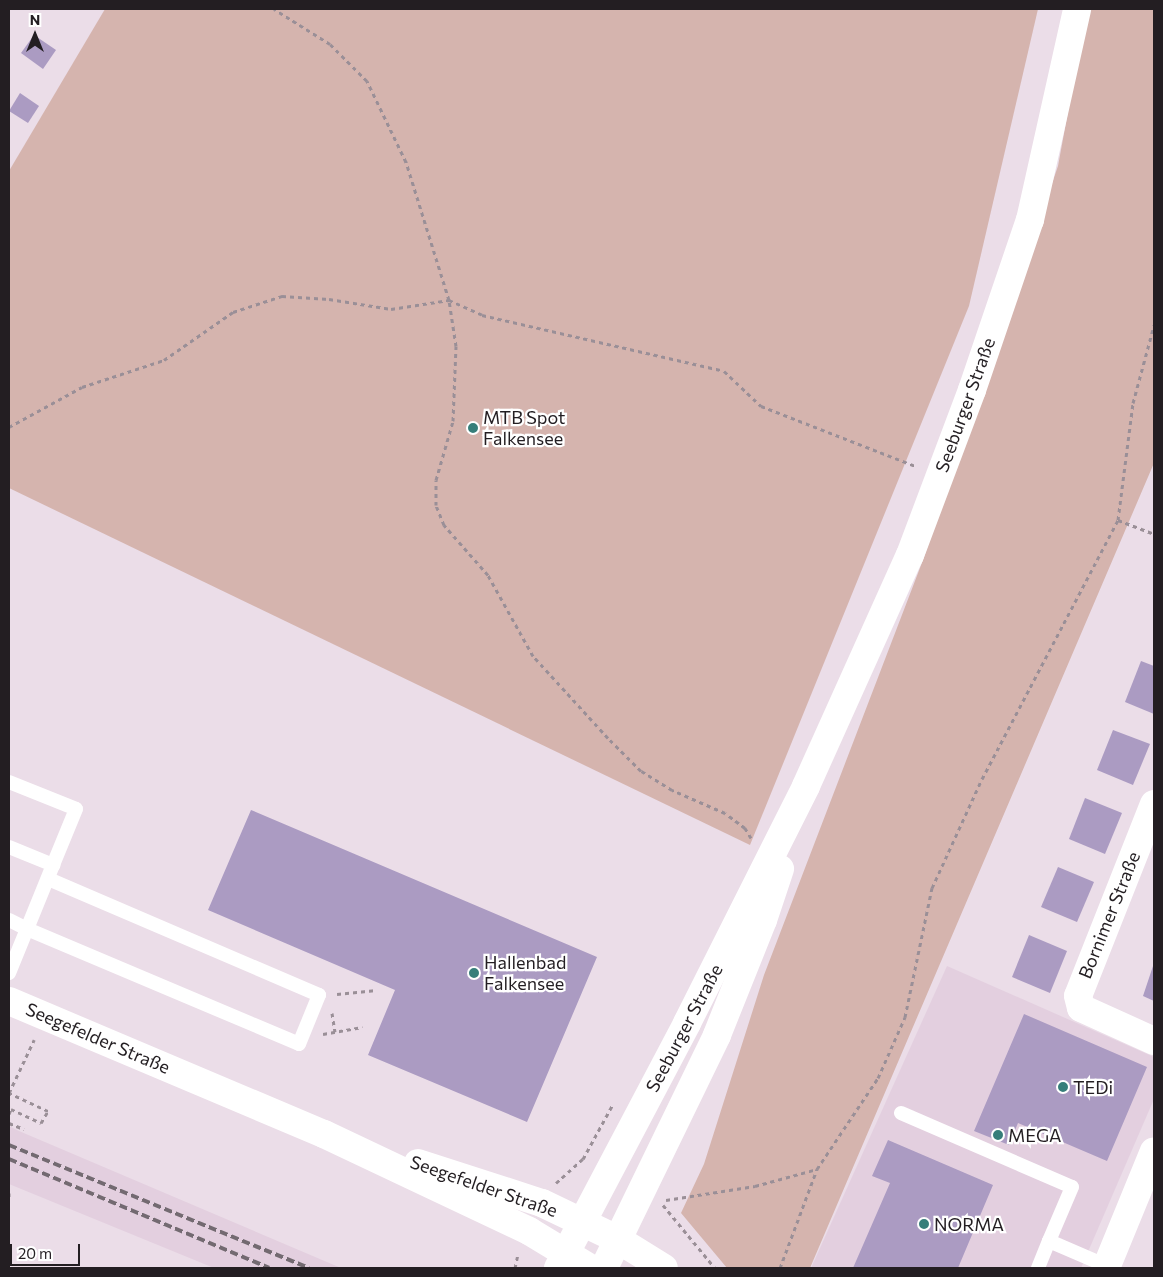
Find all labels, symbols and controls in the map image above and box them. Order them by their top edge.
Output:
north arrow [10,10,60,60]
text: N [30,11,40,28]
street label: Seeburger Straße [931,335,999,475]
place label: MTB Spot Falkensee [483,407,565,449]
marker: MTB Spot Falkensee [467,422,479,434]
street label: Bornimer Straße [1074,848,1144,982]
place label: Hallenbad Falkensee [484,952,566,994]
street label: Seeburger Straße [641,960,727,1096]
marker: Hallenbad Falkensee [468,967,480,979]
street label: Seegefelder Straße [23,998,173,1078]
place label: TEDi [1073,1076,1113,1098]
marker: TEDi [1057,1081,1069,1093]
place label: MEGA [1008,1124,1062,1146]
marker: MEGA [992,1129,1004,1141]
street label: Seegefelder Straße [408,1151,560,1221]
place label: NORMA [934,1213,1004,1235]
marker: NORMA [918,1218,930,1230]
scale bar [12,1234,82,1266]
text: 20 m [18,1244,52,1262]

